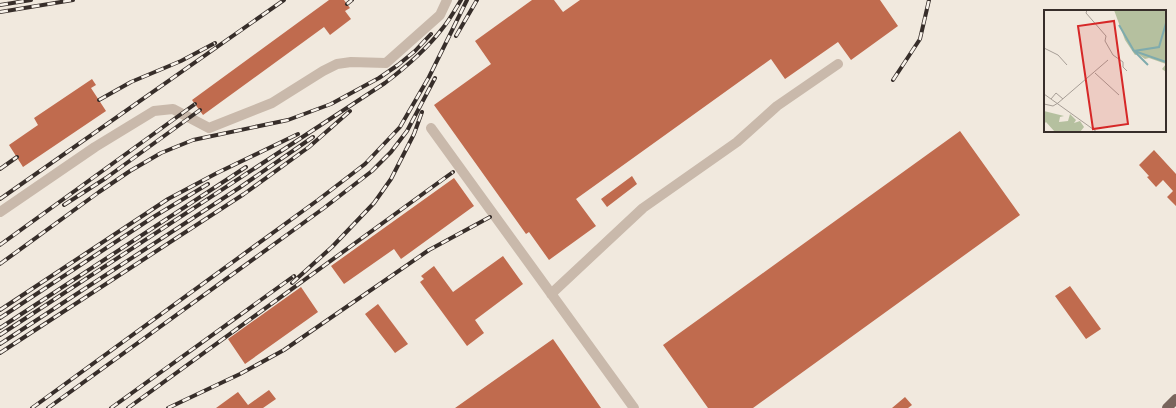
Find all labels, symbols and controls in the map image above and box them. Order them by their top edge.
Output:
inset map [1044,10,1166,132]

